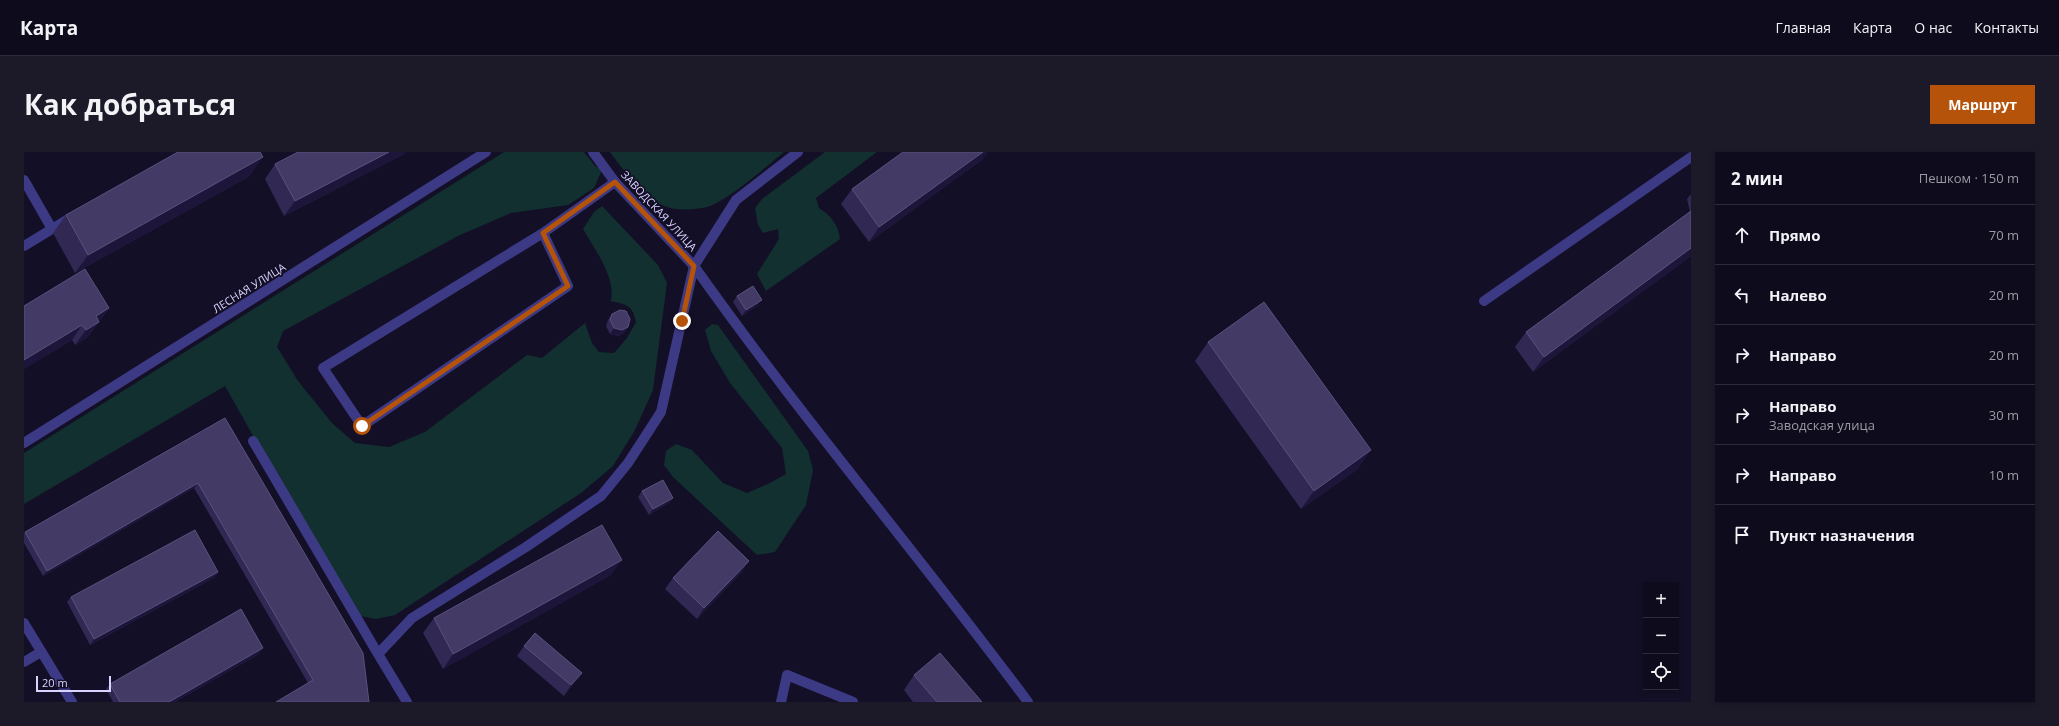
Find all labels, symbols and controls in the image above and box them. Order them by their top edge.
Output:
text: Карта [20,15,78,41]
text: Главная [1776,18,1831,37]
text: Карта [1853,18,1892,37]
text: О нас [1914,18,1952,37]
text: Контакты [1974,18,2039,37]
text: Как добраться [24,85,236,123]
button: Маршрут [1930,85,2035,124]
street label: ЗАВОДСКАЯ УЛИЦА [618,167,701,254]
text: 2 мин [1731,167,1783,190]
text: Пешком · 150 m [1919,169,2019,187]
icon: ahead [1731,224,1753,246]
text: Прямо [1769,225,1821,245]
text: 70 m [1989,226,2019,244]
street label: ЛЕСНАЯ УЛИЦА [209,259,288,316]
icon: left [1731,284,1753,306]
text: Налево [1769,285,1827,305]
text: 20 m [1989,286,2019,304]
route end [673,312,691,330]
icon: right [1731,344,1753,366]
text: Направо [1769,345,1837,365]
text: 20 m [1989,346,2019,364]
text: Направо [1769,396,1837,416]
icon: right [1731,404,1753,426]
text: 30 m [1989,406,2019,424]
text: Заводская улица [1769,416,1875,434]
route start [353,417,371,435]
icon: right [1731,464,1753,486]
text: Направо [1769,465,1837,485]
text: 10 m [1989,466,2019,484]
icon: arrive [1731,524,1753,546]
text: Пункт назначения [1769,525,1915,545]
map controls [1643,582,1679,690]
button: + [1643,582,1679,618]
button: − [1643,618,1679,654]
button: locate [1643,654,1679,690]
scale bar [36,674,111,693]
text: 20 m [42,675,68,690]

